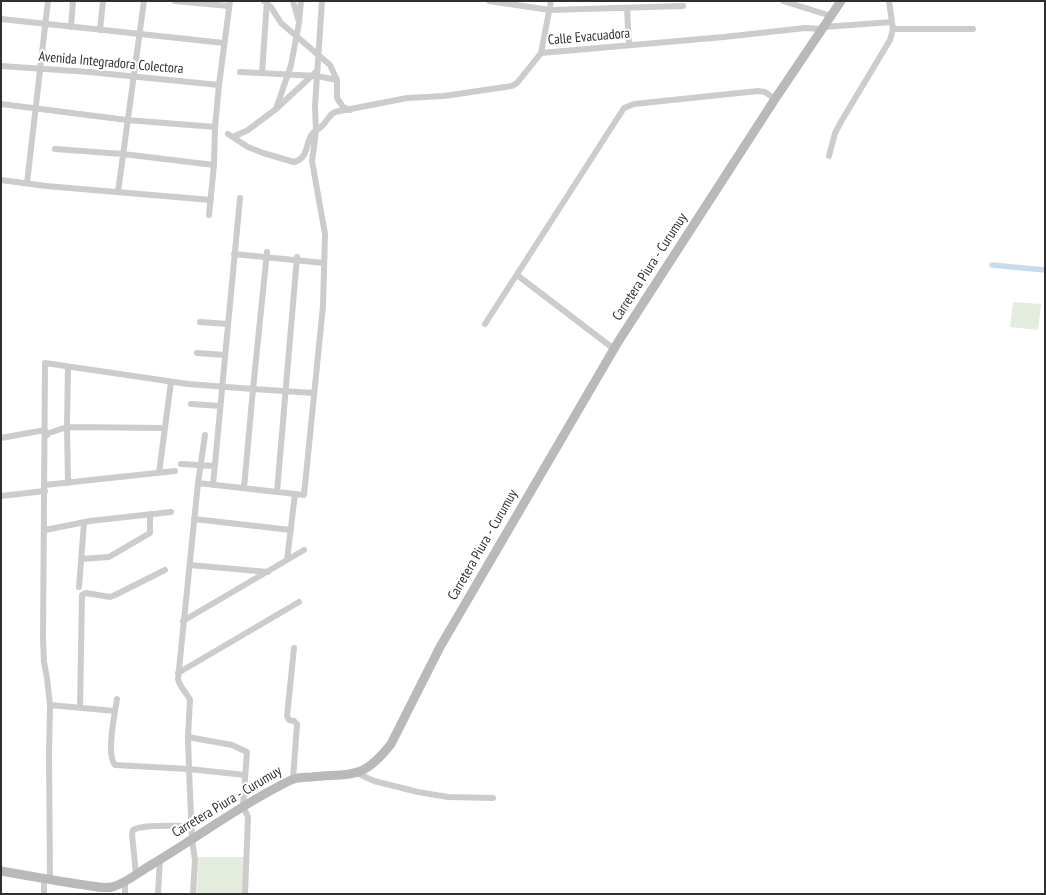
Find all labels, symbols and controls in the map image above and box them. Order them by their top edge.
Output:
street label: Calle Evacuadora [547,25,631,49]
street label: Avenida Integradora Colectora [38,48,184,78]
street label: Carretera Piura - Curumuy [609,210,691,324]
street label: Carretera Piura - Curumuy [445,487,521,603]
street label: Carretera Piura - Curumuy [169,763,285,841]

